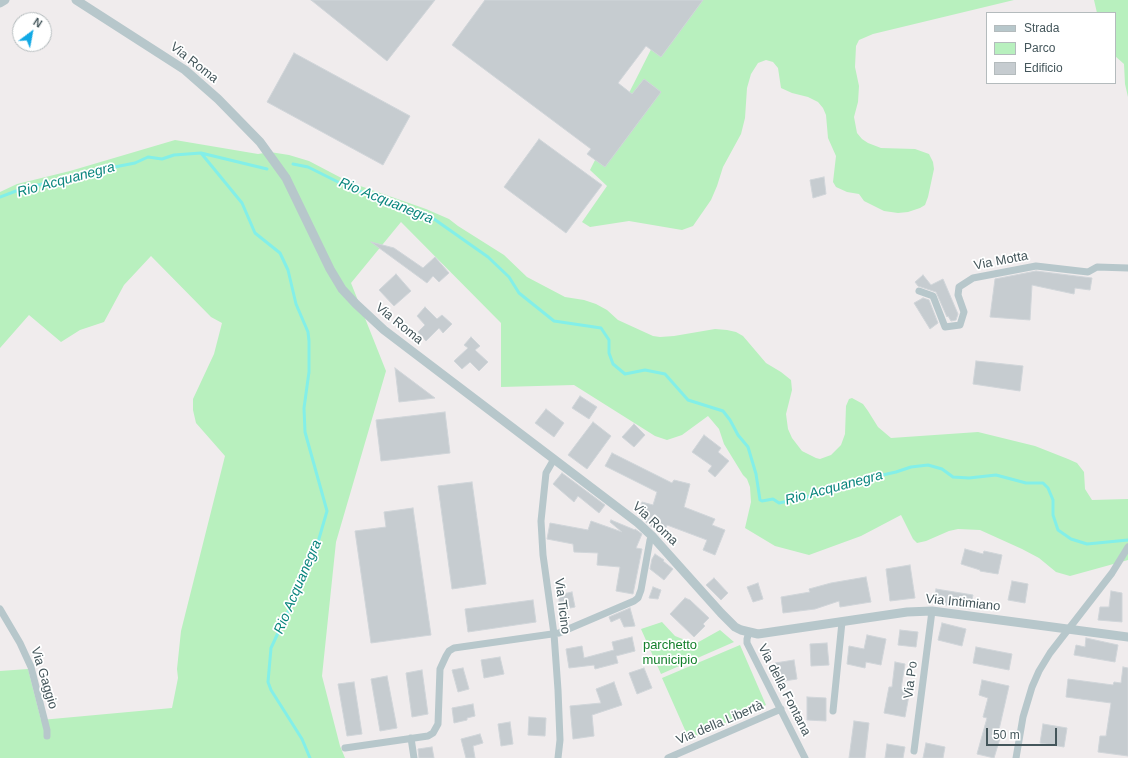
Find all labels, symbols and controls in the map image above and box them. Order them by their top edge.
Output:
north arrow [12,12,52,52]
legend [986,12,1116,84]
text: N [31,15,44,30]
text: Strada [1024,21,1059,35]
street label: Via Roma [167,39,221,87]
text: Parco [1024,41,1055,55]
text: Edificio [1024,61,1063,75]
water label: Rio Acquanegra [15,159,117,201]
water label: Rio Acquanegra [336,174,436,228]
street label: Via Motta [973,248,1029,274]
street label: Via Roma [372,300,426,348]
water label: Rio Acquanegra [783,467,885,509]
street label: Via Roma [629,499,681,549]
water label: Rio Acquanegra [271,538,325,636]
street label: Via Ticino [551,577,573,635]
street label: Via Intimiano [925,591,1001,615]
park label: parchetto municipio [643,637,697,668]
street label: Via della Fontana [754,641,814,739]
street label: Via Gaggio [27,645,61,711]
street label: Via Po [901,660,921,700]
street label: Via della Libertà [674,698,766,748]
scale bar [988,720,1059,746]
text: 50 m [993,728,1020,742]

